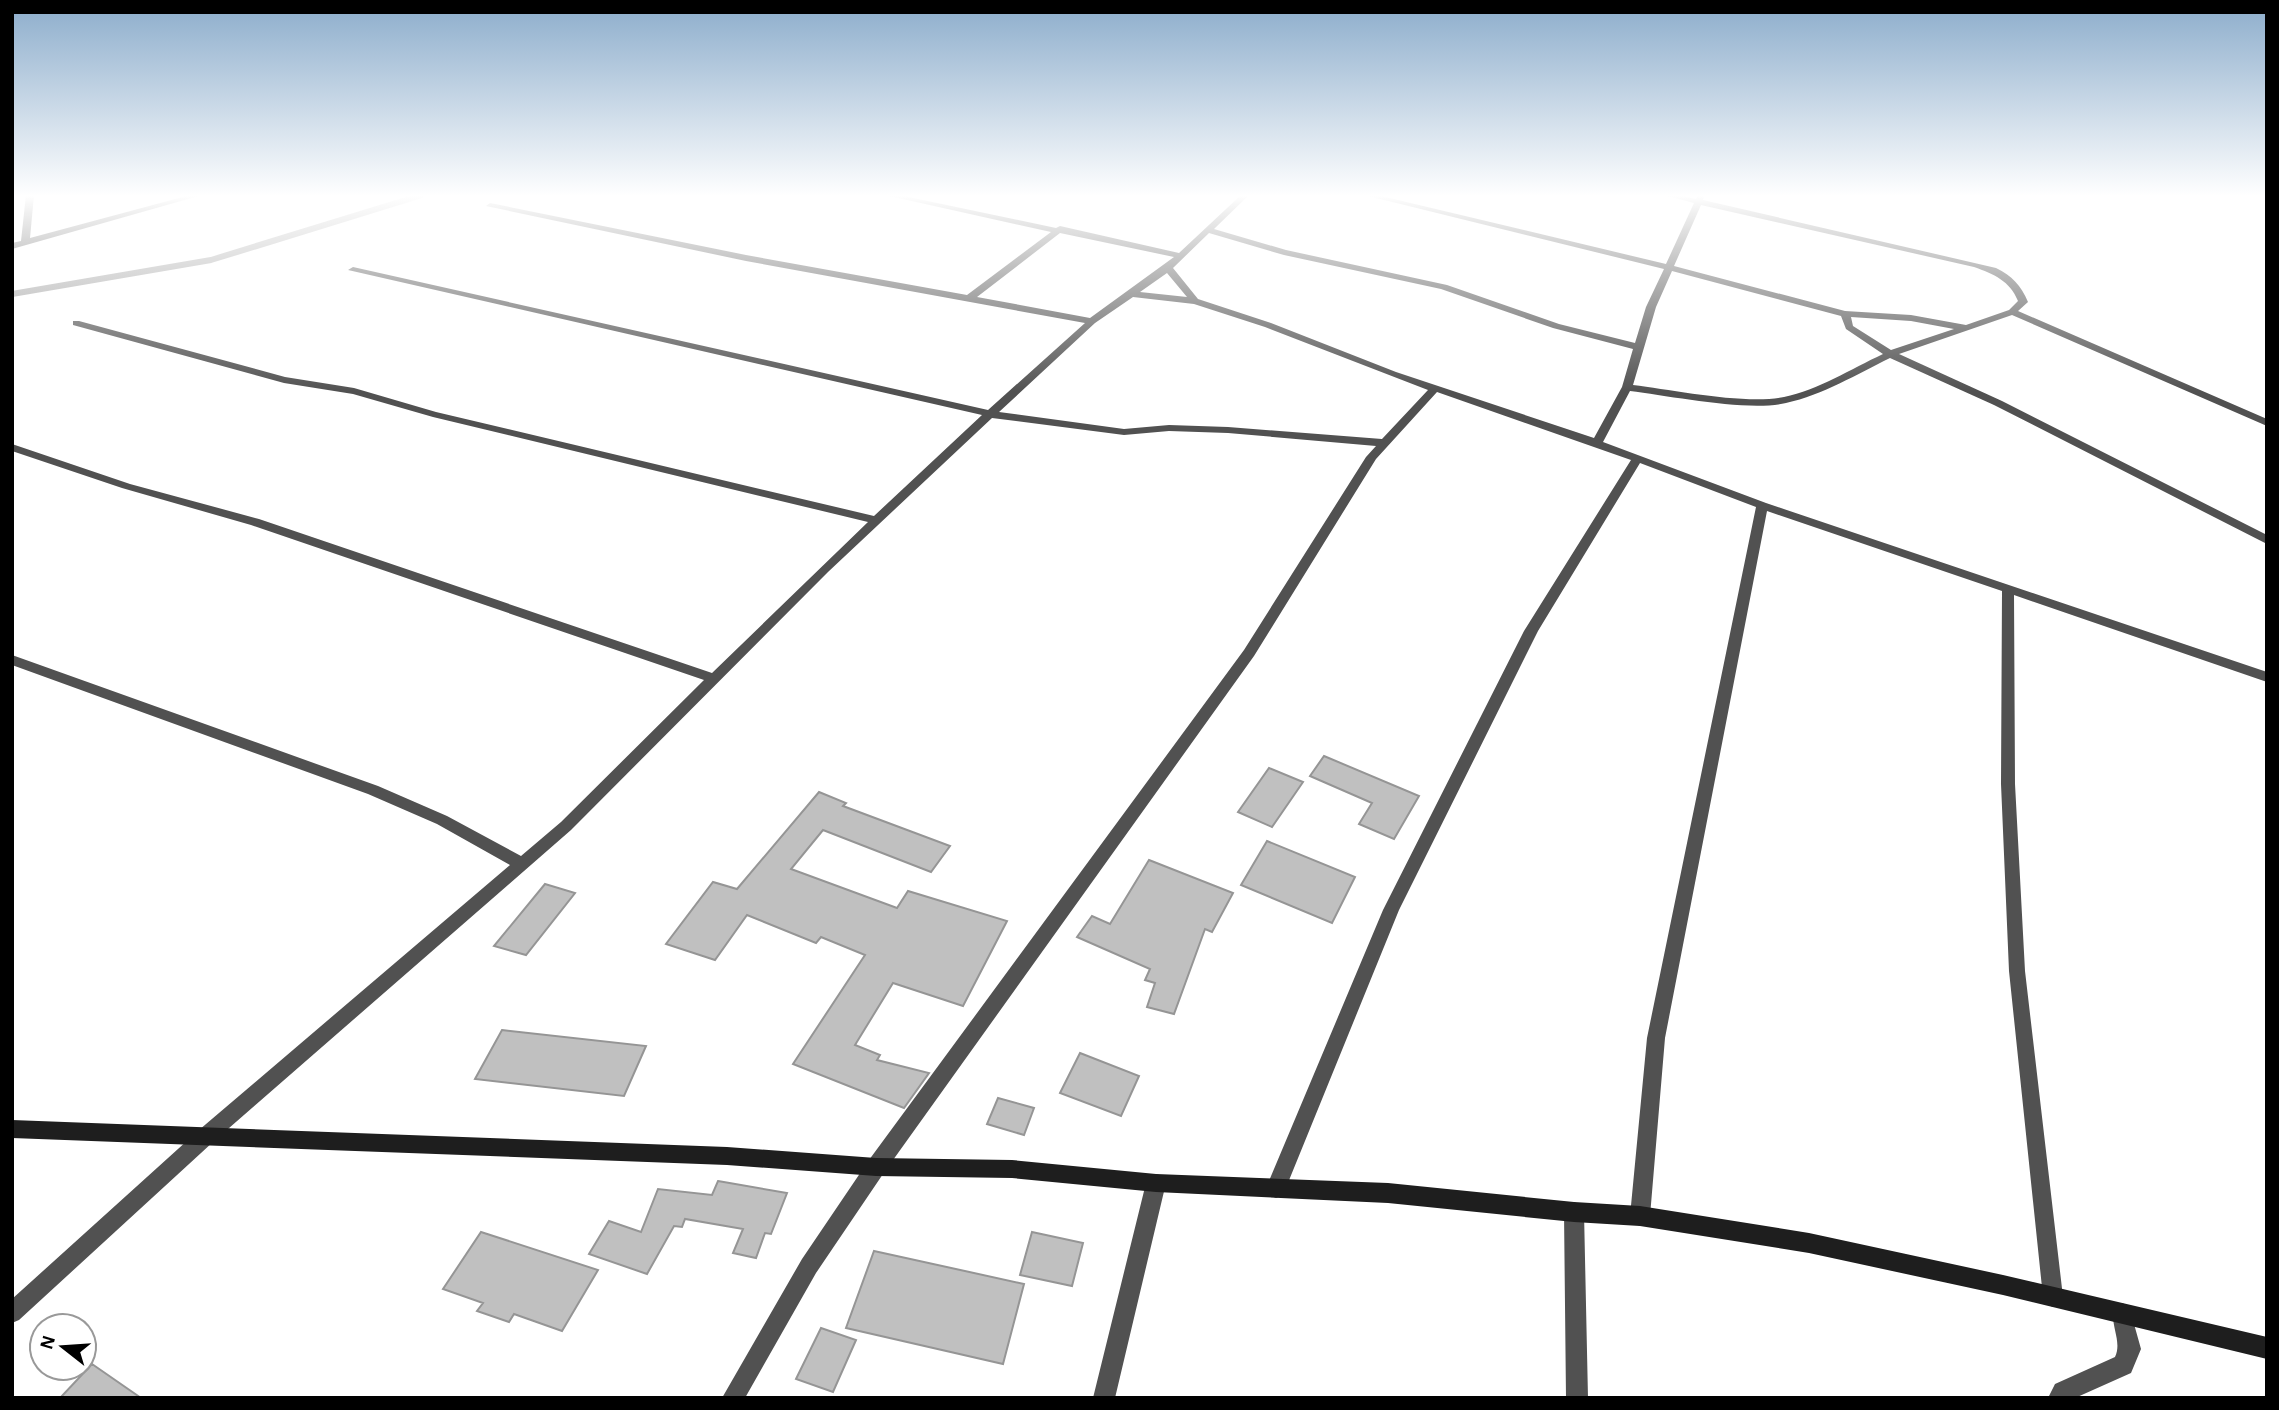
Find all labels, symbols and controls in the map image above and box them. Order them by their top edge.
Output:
north arrow [28,1312,98,1382]
text: N [37,1333,59,1352]

